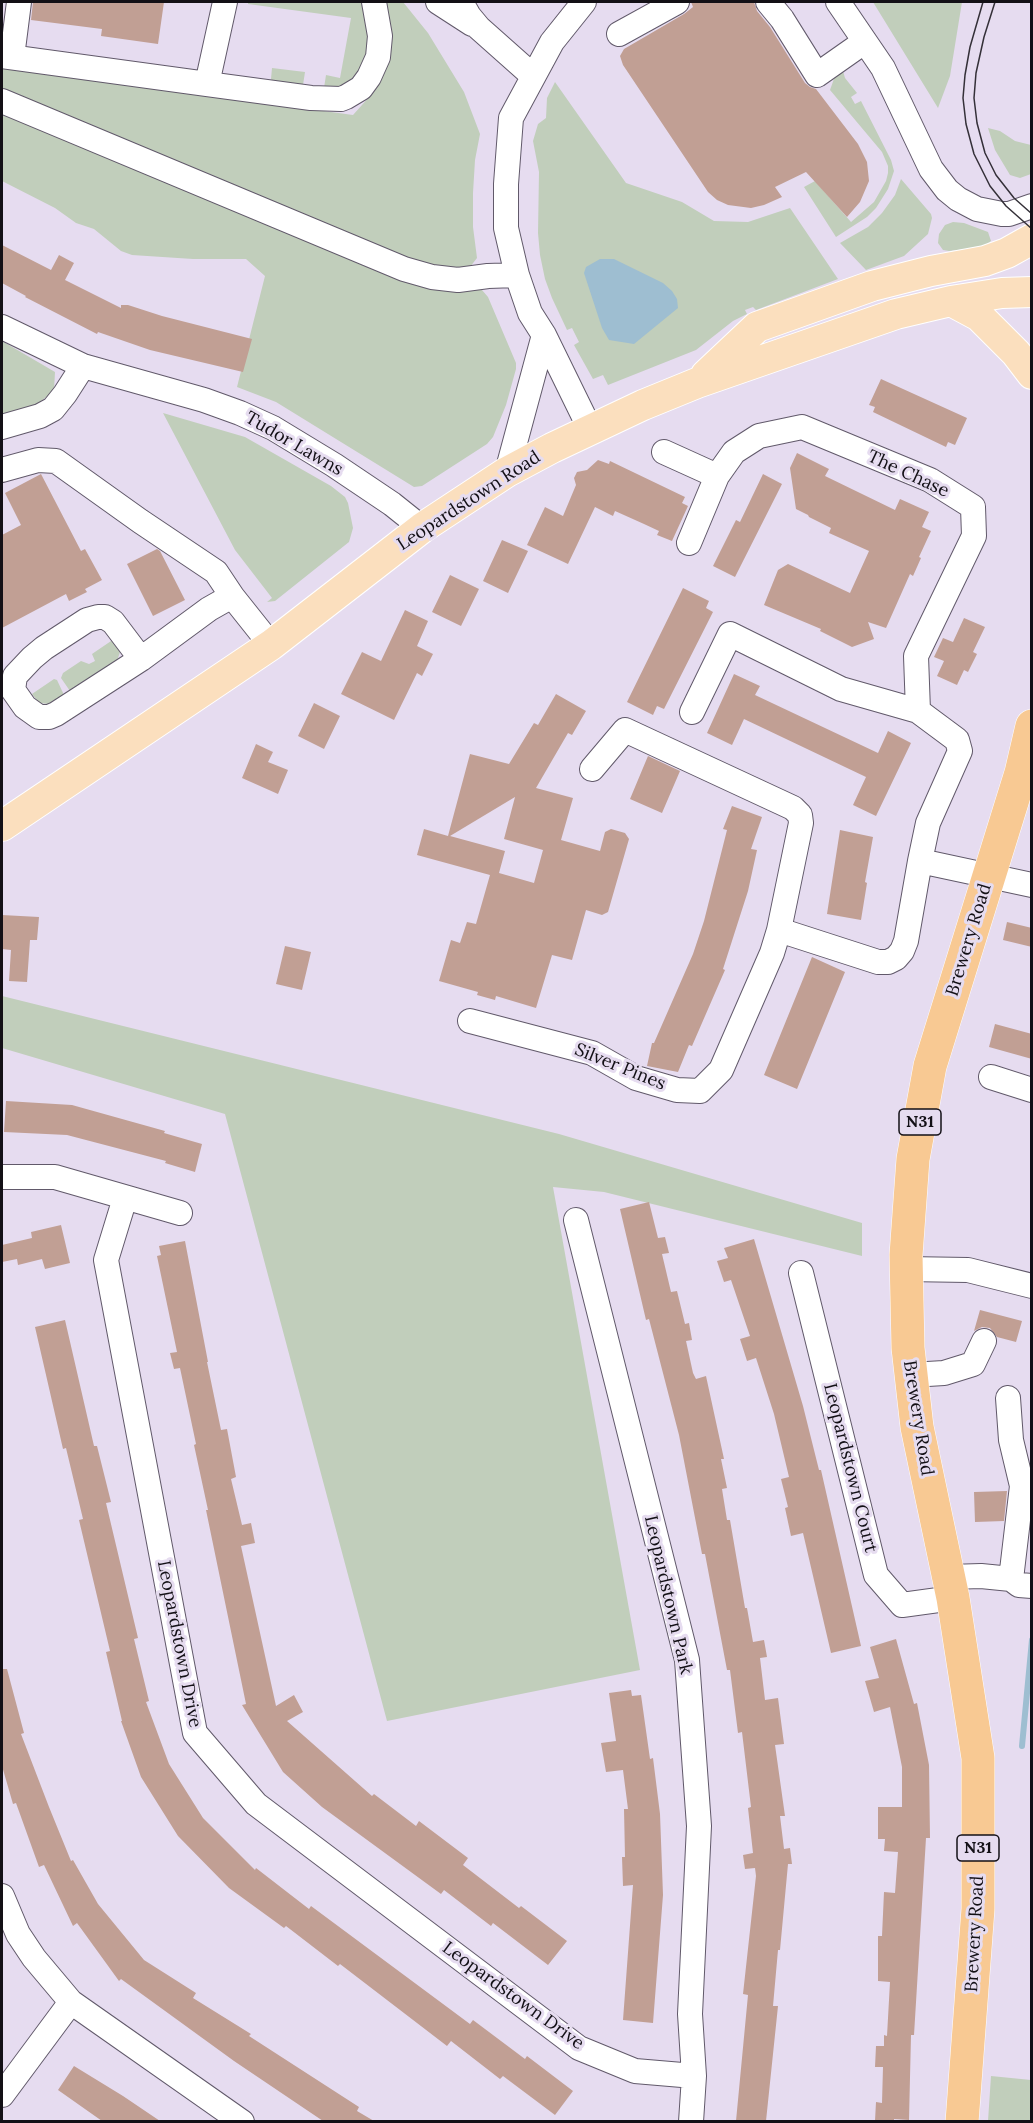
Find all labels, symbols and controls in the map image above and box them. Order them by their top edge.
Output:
street label: Tudor Lawns [241,407,347,481]
street label: The Chase [864,446,952,502]
street label: Leopardstown Road [393,447,545,555]
street label: Brewery Road [942,881,996,999]
street label: Silver Pines [571,1039,669,1095]
road number: N31 [899,1109,941,1135]
street label: Brewery Road [898,1359,938,1477]
street label: Leopardstown Court [819,1381,881,1555]
street label: Leopardstown Park [639,1514,697,1676]
street label: Leopardstown Drive [152,1559,206,1729]
road number: N31 [957,1835,999,1861]
street label: Brewery Road [961,1875,989,1993]
street label: Leopardstown Drive [438,1937,588,2055]

